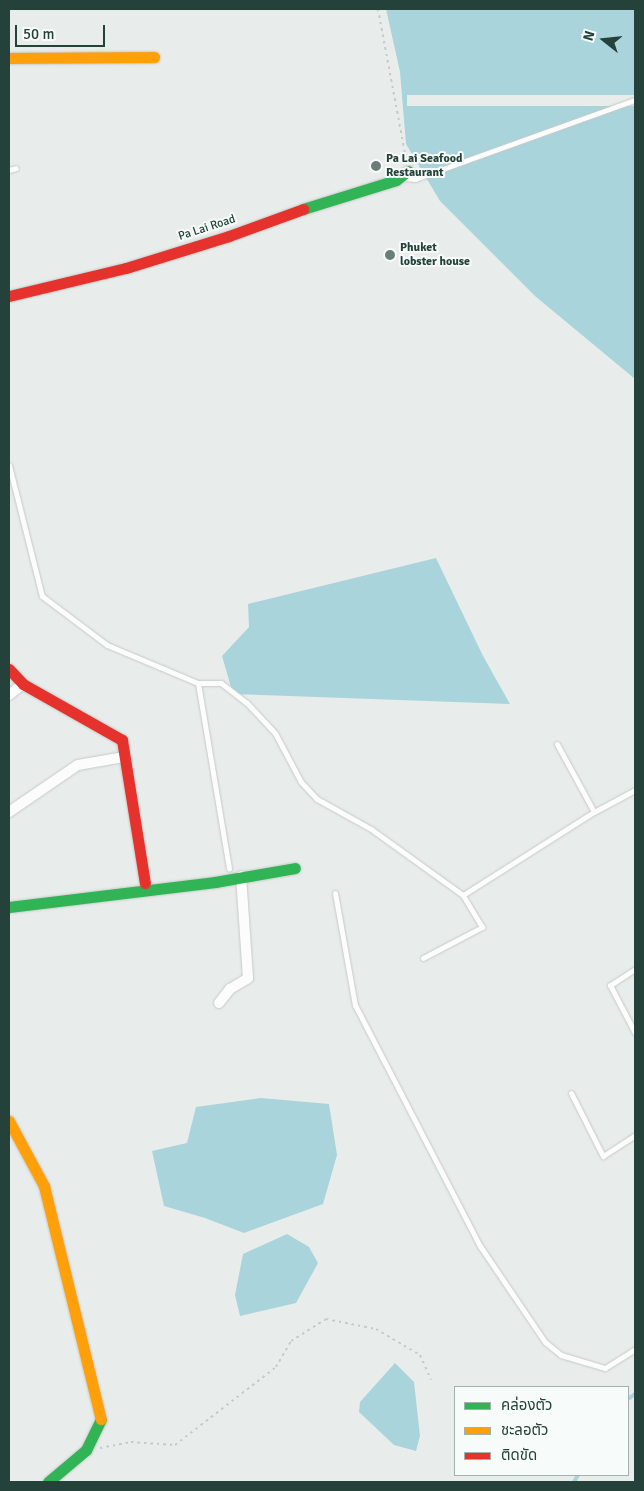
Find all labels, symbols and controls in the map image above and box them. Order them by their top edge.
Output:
scale bar [18,15,108,47]
north arrow [579,15,629,65]
text: 50 m [23,25,54,43]
text: N [580,29,599,43]
place label: Pa Lai Seafood Restaurant [386,152,462,180]
marker: Pa Lai Seafood Restaurant [370,160,382,172]
street label: Pa Lai Road [177,212,237,244]
place label: Phuket lobster house [400,241,470,269]
marker: Phuket lobster house [384,249,396,261]
legend [454,1386,629,1476]
text: คล่องตัว [501,1396,552,1414]
text: ชะลอตัว [501,1421,548,1439]
text: ติดขัด [501,1446,537,1464]

